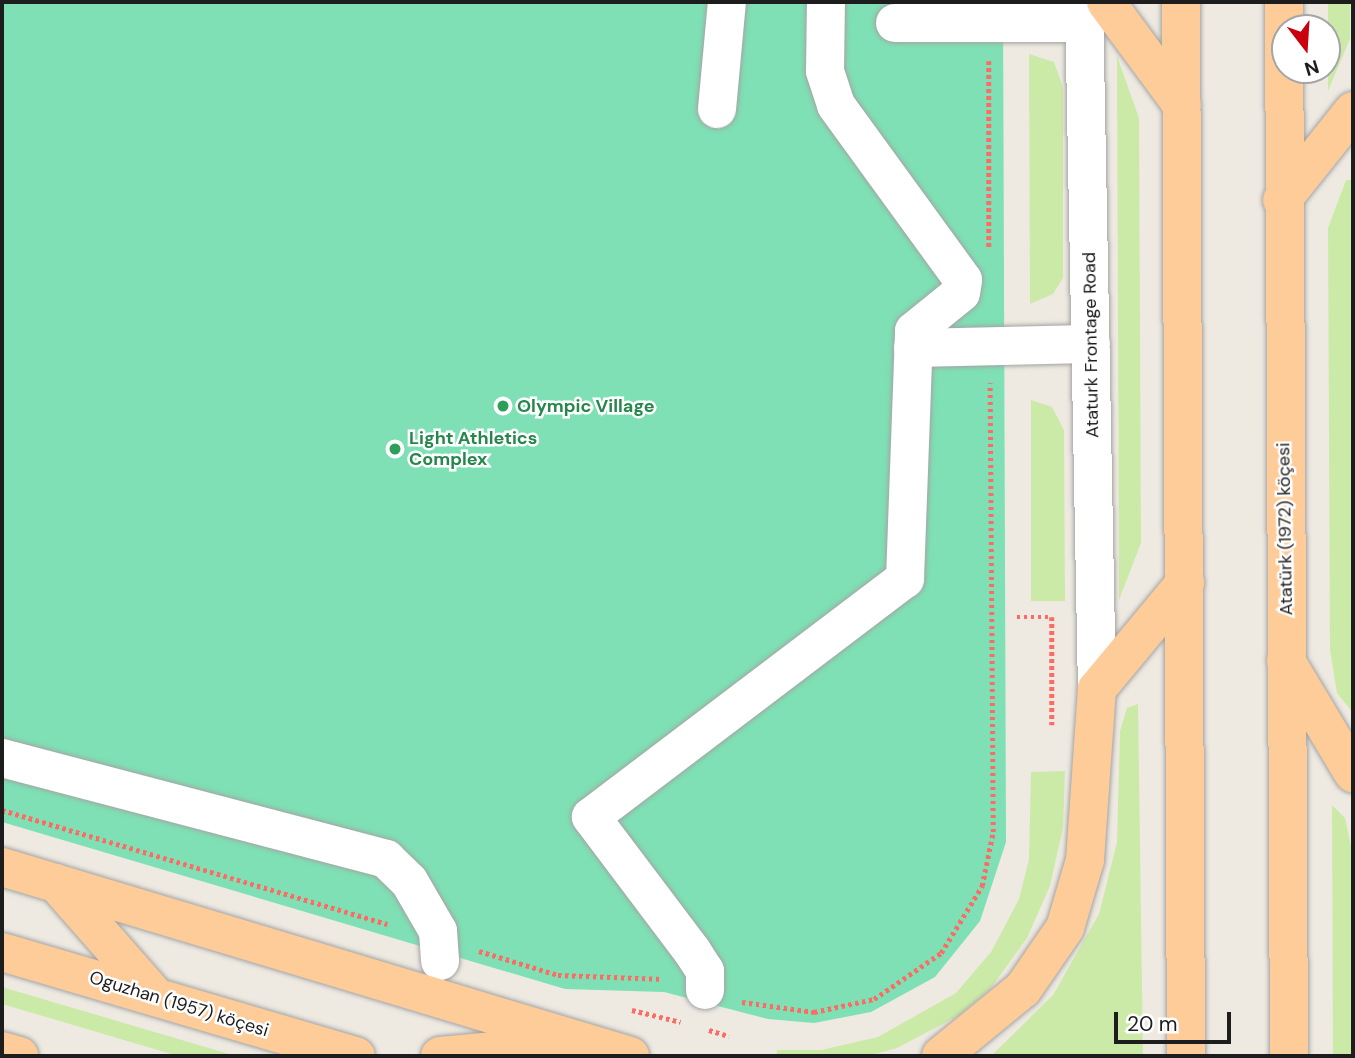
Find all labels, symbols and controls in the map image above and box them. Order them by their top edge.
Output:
north arrow [1271,14,1341,84]
text: N [1301,54,1322,82]
street label: Ataturk Frontage Road [1079,252,1103,438]
place label: Olympic Village [517,395,655,417]
marker: Olympic Village [495,398,511,414]
place label: Light Athletics Complex [409,428,537,471]
marker: Light Athletics Complex [387,441,403,457]
street label: Atatürk (1972) köçesi [1273,442,1297,616]
street label: Oguzhan (1957) köçesi [87,966,271,1042]
scale bar [1117,998,1234,1042]
text: 20 m [1127,1010,1178,1038]

